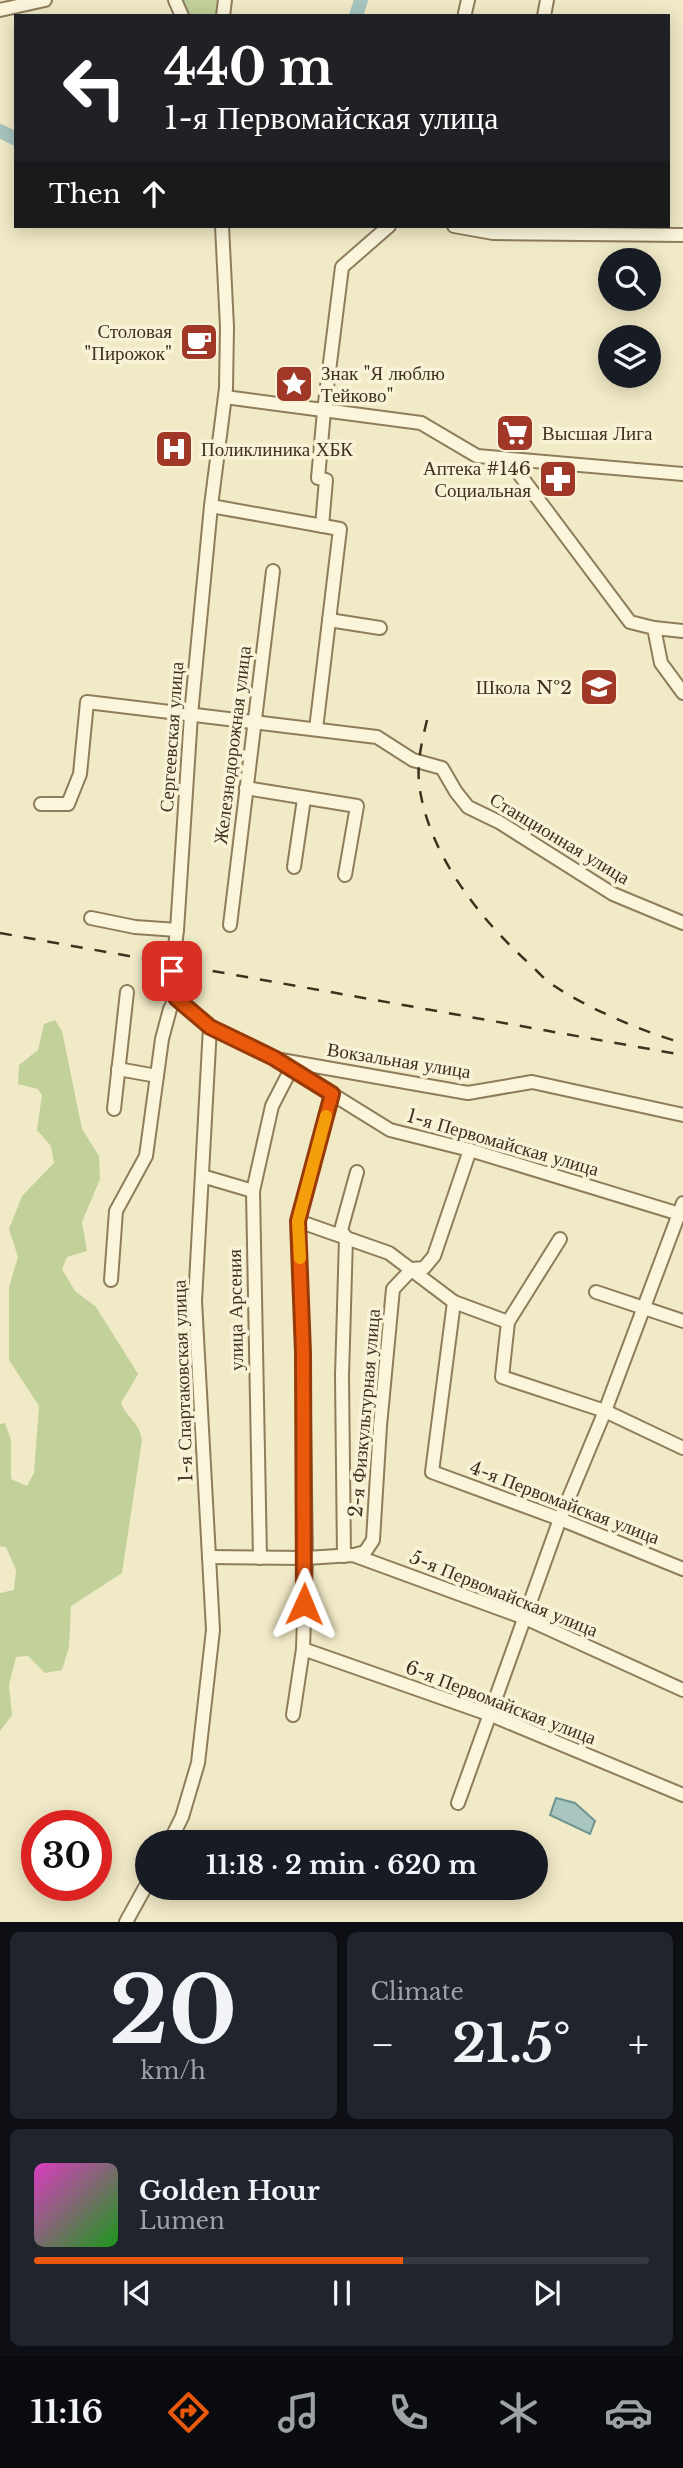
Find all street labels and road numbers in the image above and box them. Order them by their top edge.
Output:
street label: Железнодорожная улица [209,644,256,846]
street label: Сергеевская улица [155,660,188,813]
street label: Станционная улица [486,788,634,890]
street label: Вокзальная улица [325,1038,473,1083]
street label: 1-я Первомайская улица [404,1104,602,1181]
street label: улица Арсения [223,1249,248,1371]
street label: 1-я Спартаковская улица [167,1279,198,1483]
street label: 2-я Физкультурная улица [344,1307,385,1518]
street label: 4-я Первомайская улица [467,1456,663,1549]
street label: 5-я Первомайская улица [406,1545,602,1642]
street label: 6-я Первомайская улица [402,1655,600,1750]

